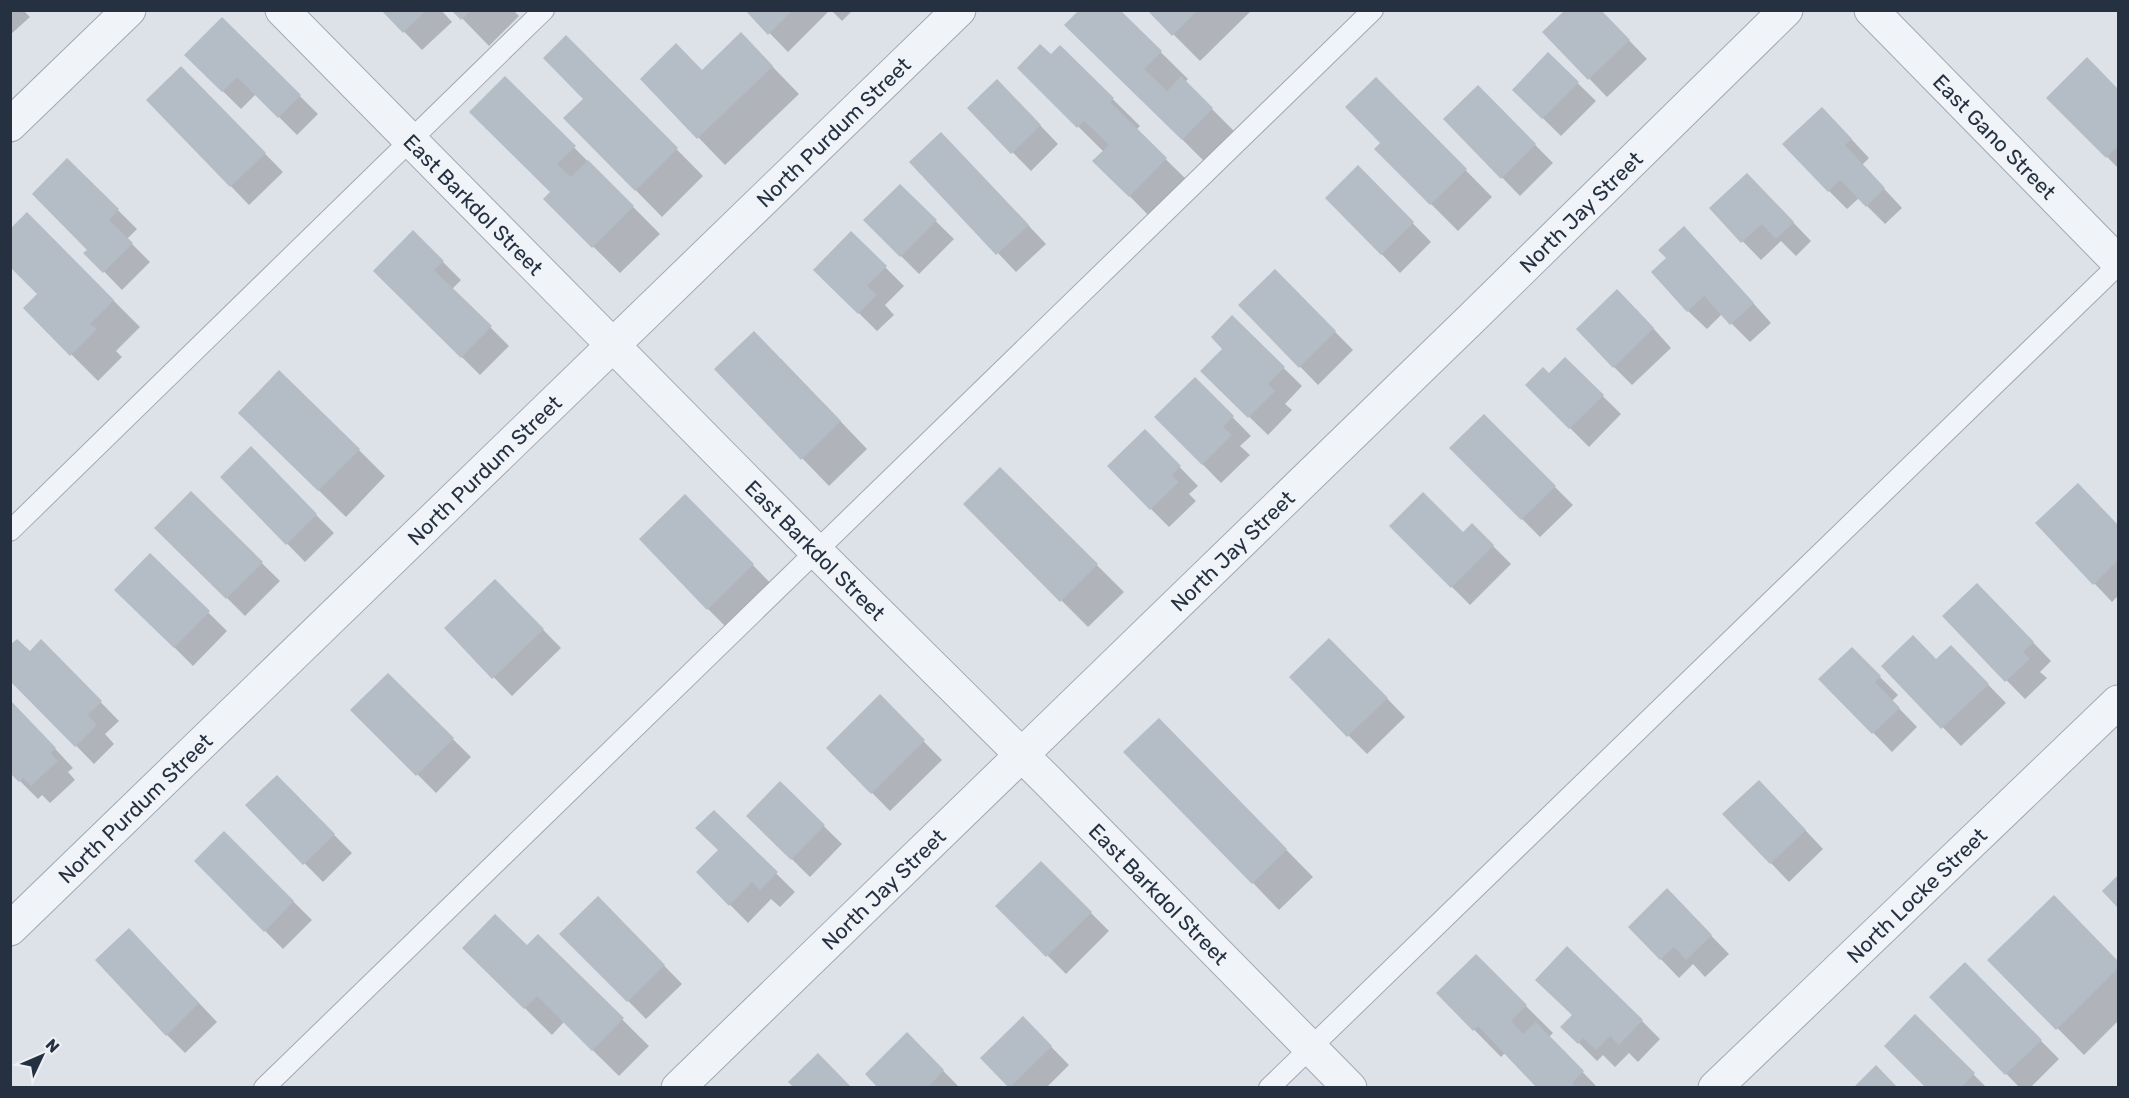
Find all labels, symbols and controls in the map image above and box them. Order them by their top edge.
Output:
street label: North Purdum Street [751,52,915,212]
street label: East Gano Street [1928,69,2062,204]
street label: East Barkdol Street [399,129,549,280]
street label: North Jay Street [1514,146,1647,277]
street label: North Purdum Street [402,390,566,550]
street label: East Barkdol Street [740,475,891,625]
street label: North Jay Street [1165,485,1299,616]
street label: North Purdum Street [53,728,217,888]
street label: East Barkdol Street [1084,818,1234,970]
street label: North Locke Street [1841,822,1992,968]
street label: North Jay Street [816,823,950,954]
north arrow [12,1026,72,1086]
text: N [42,1035,63,1057]

